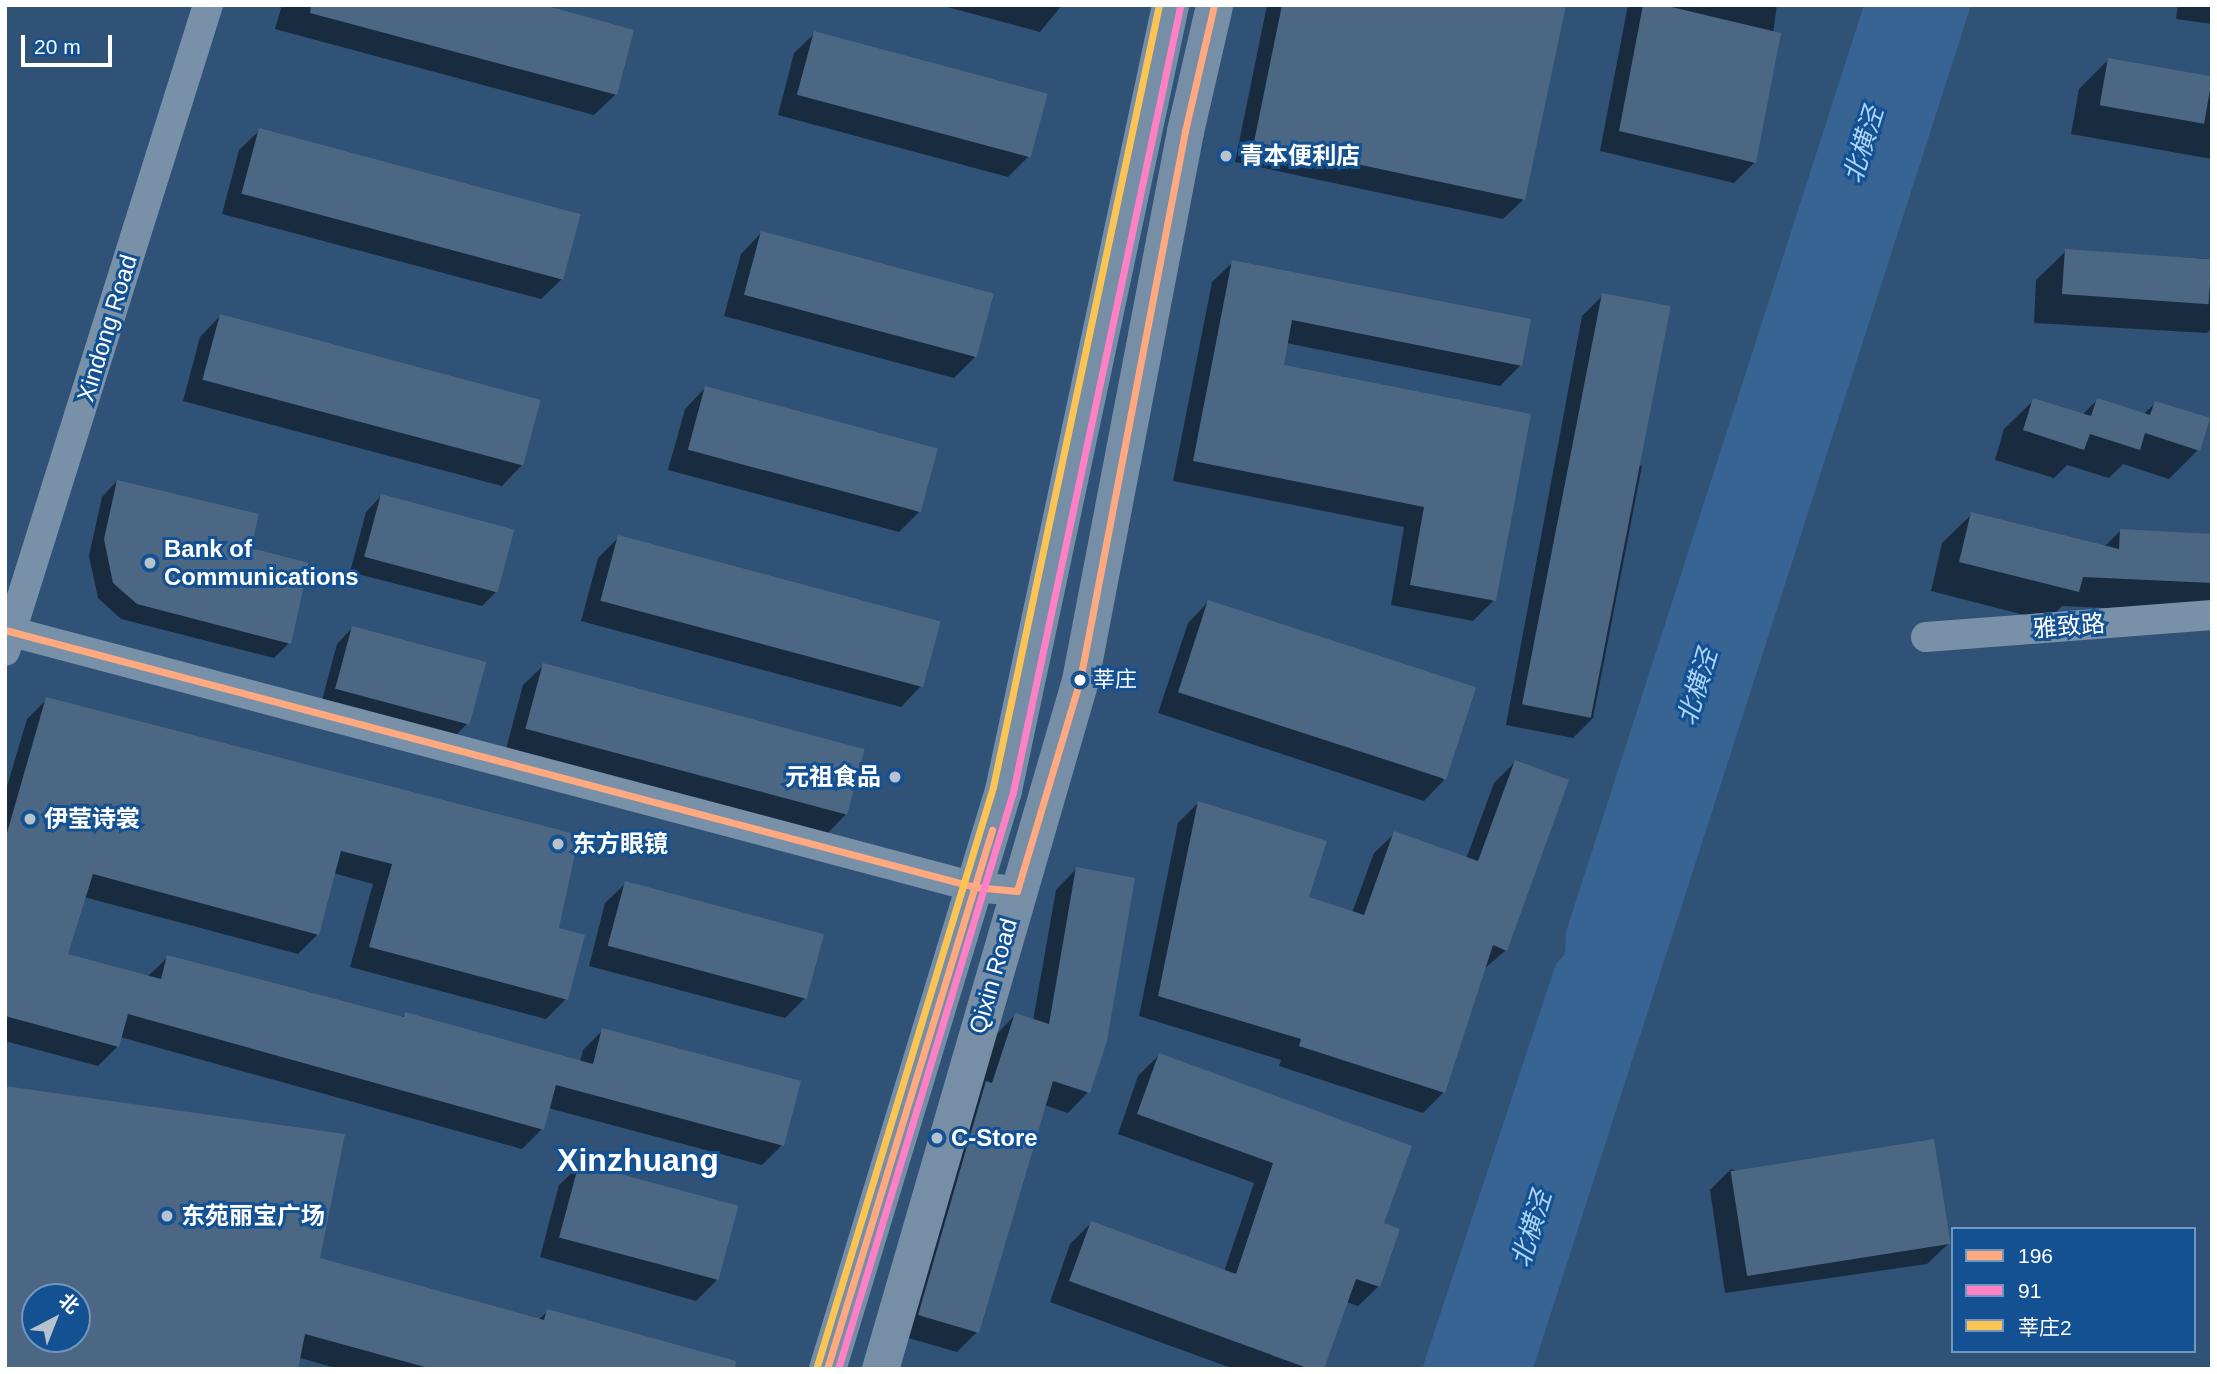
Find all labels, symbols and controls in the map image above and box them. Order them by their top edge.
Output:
scale bar [24,21,116,65]
text: 20 m [34,35,81,58]
water label: 北横泾 [1838,103,1890,187]
place label: 青本便利店 [1240,142,1360,170]
marker: 青本便利店 [1218,148,1234,164]
street label: Xindong Road [71,251,143,405]
place label: Bank of Communications [164,535,359,591]
marker: Bank of Communications [142,555,158,571]
street label: 雅致路 [2032,609,2106,643]
water label: 北横泾 [1672,645,1724,729]
place label: 莘庄 [1093,667,1137,693]
marker: 莘庄 [1073,673,1087,687]
place label: 元祖食品 [785,763,881,791]
marker: 元祖食品 [887,769,903,785]
place label: 伊莹诗裳 [44,805,140,833]
marker: 伊莹诗裳 [22,811,38,827]
place label: 东方眼镜 [572,830,668,858]
marker: 东方眼镜 [550,836,566,852]
street label: Qixin Road [963,915,1023,1037]
place label: C-Store [951,1124,1038,1152]
marker: C-Store [929,1130,945,1146]
district label: Xinzhuang [557,1141,719,1179]
water label: 北横泾 [1506,1187,1558,1271]
place label: 东苑丽宝广场 [181,1202,325,1230]
marker: 东苑丽宝广场 [159,1208,175,1224]
legend [1951,1227,2196,1353]
text: 196 [2018,1244,2053,1267]
text: 91 [2018,1279,2041,1302]
north arrow [21,1283,91,1353]
text: 北 [55,1289,83,1318]
text: 莘庄2 [2018,1316,2072,1339]

